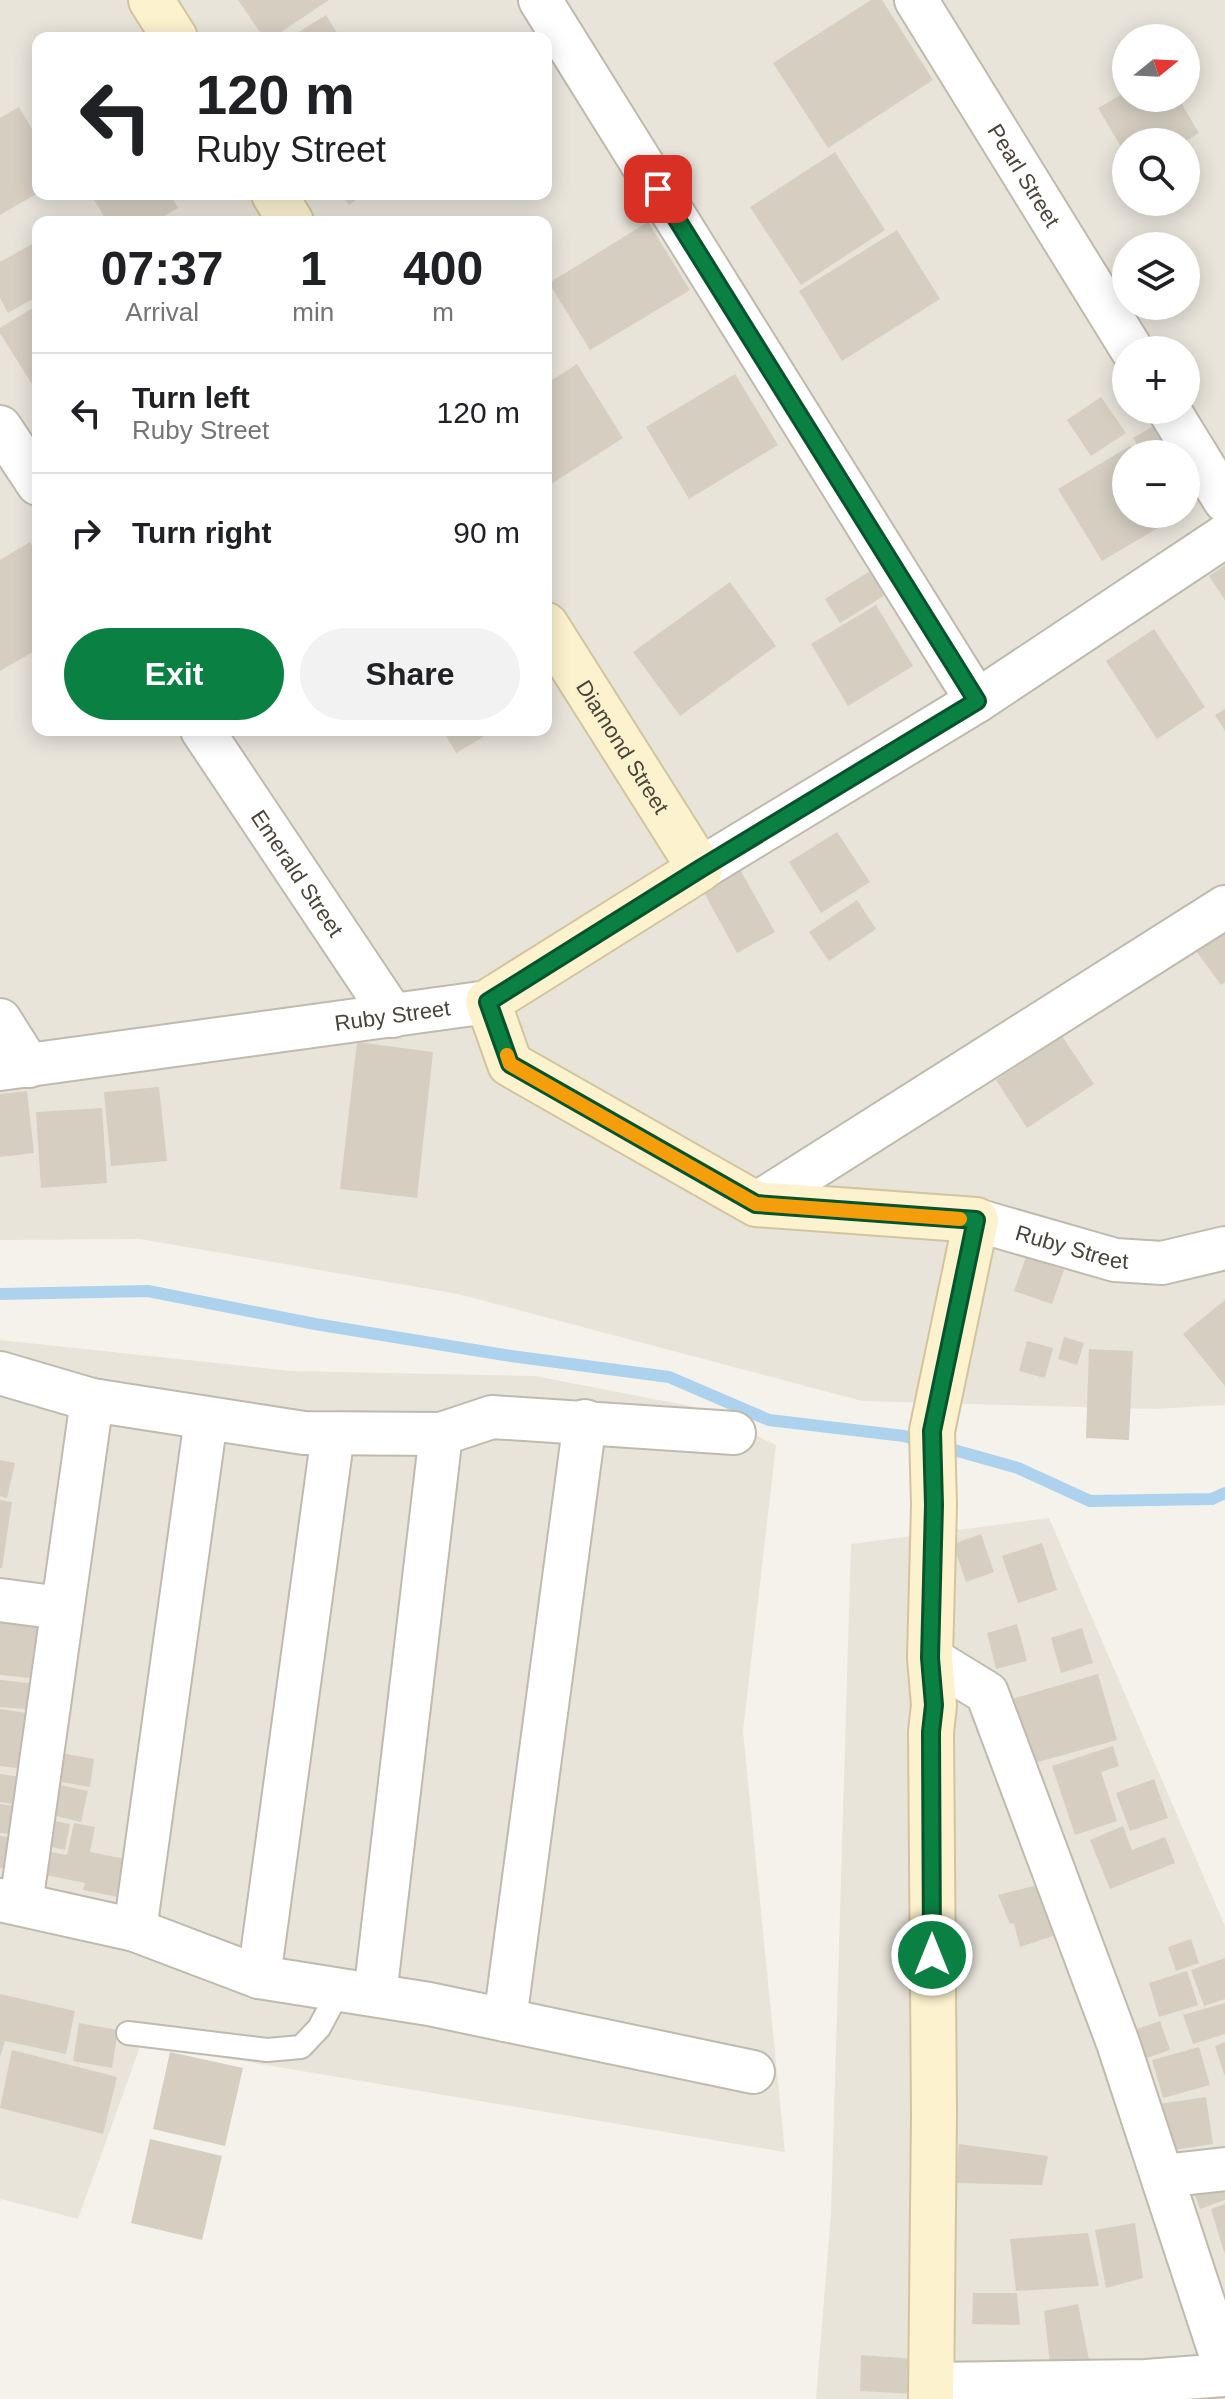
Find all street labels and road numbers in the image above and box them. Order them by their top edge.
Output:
street label: Pearl Street [983,119,1065,231]
street label: Diamond Street [571,675,674,818]
street label: Emerald Street [246,805,349,941]
street label: Ruby Street [333,995,452,1035]
street label: Ruby Street [1013,1220,1129,1273]

